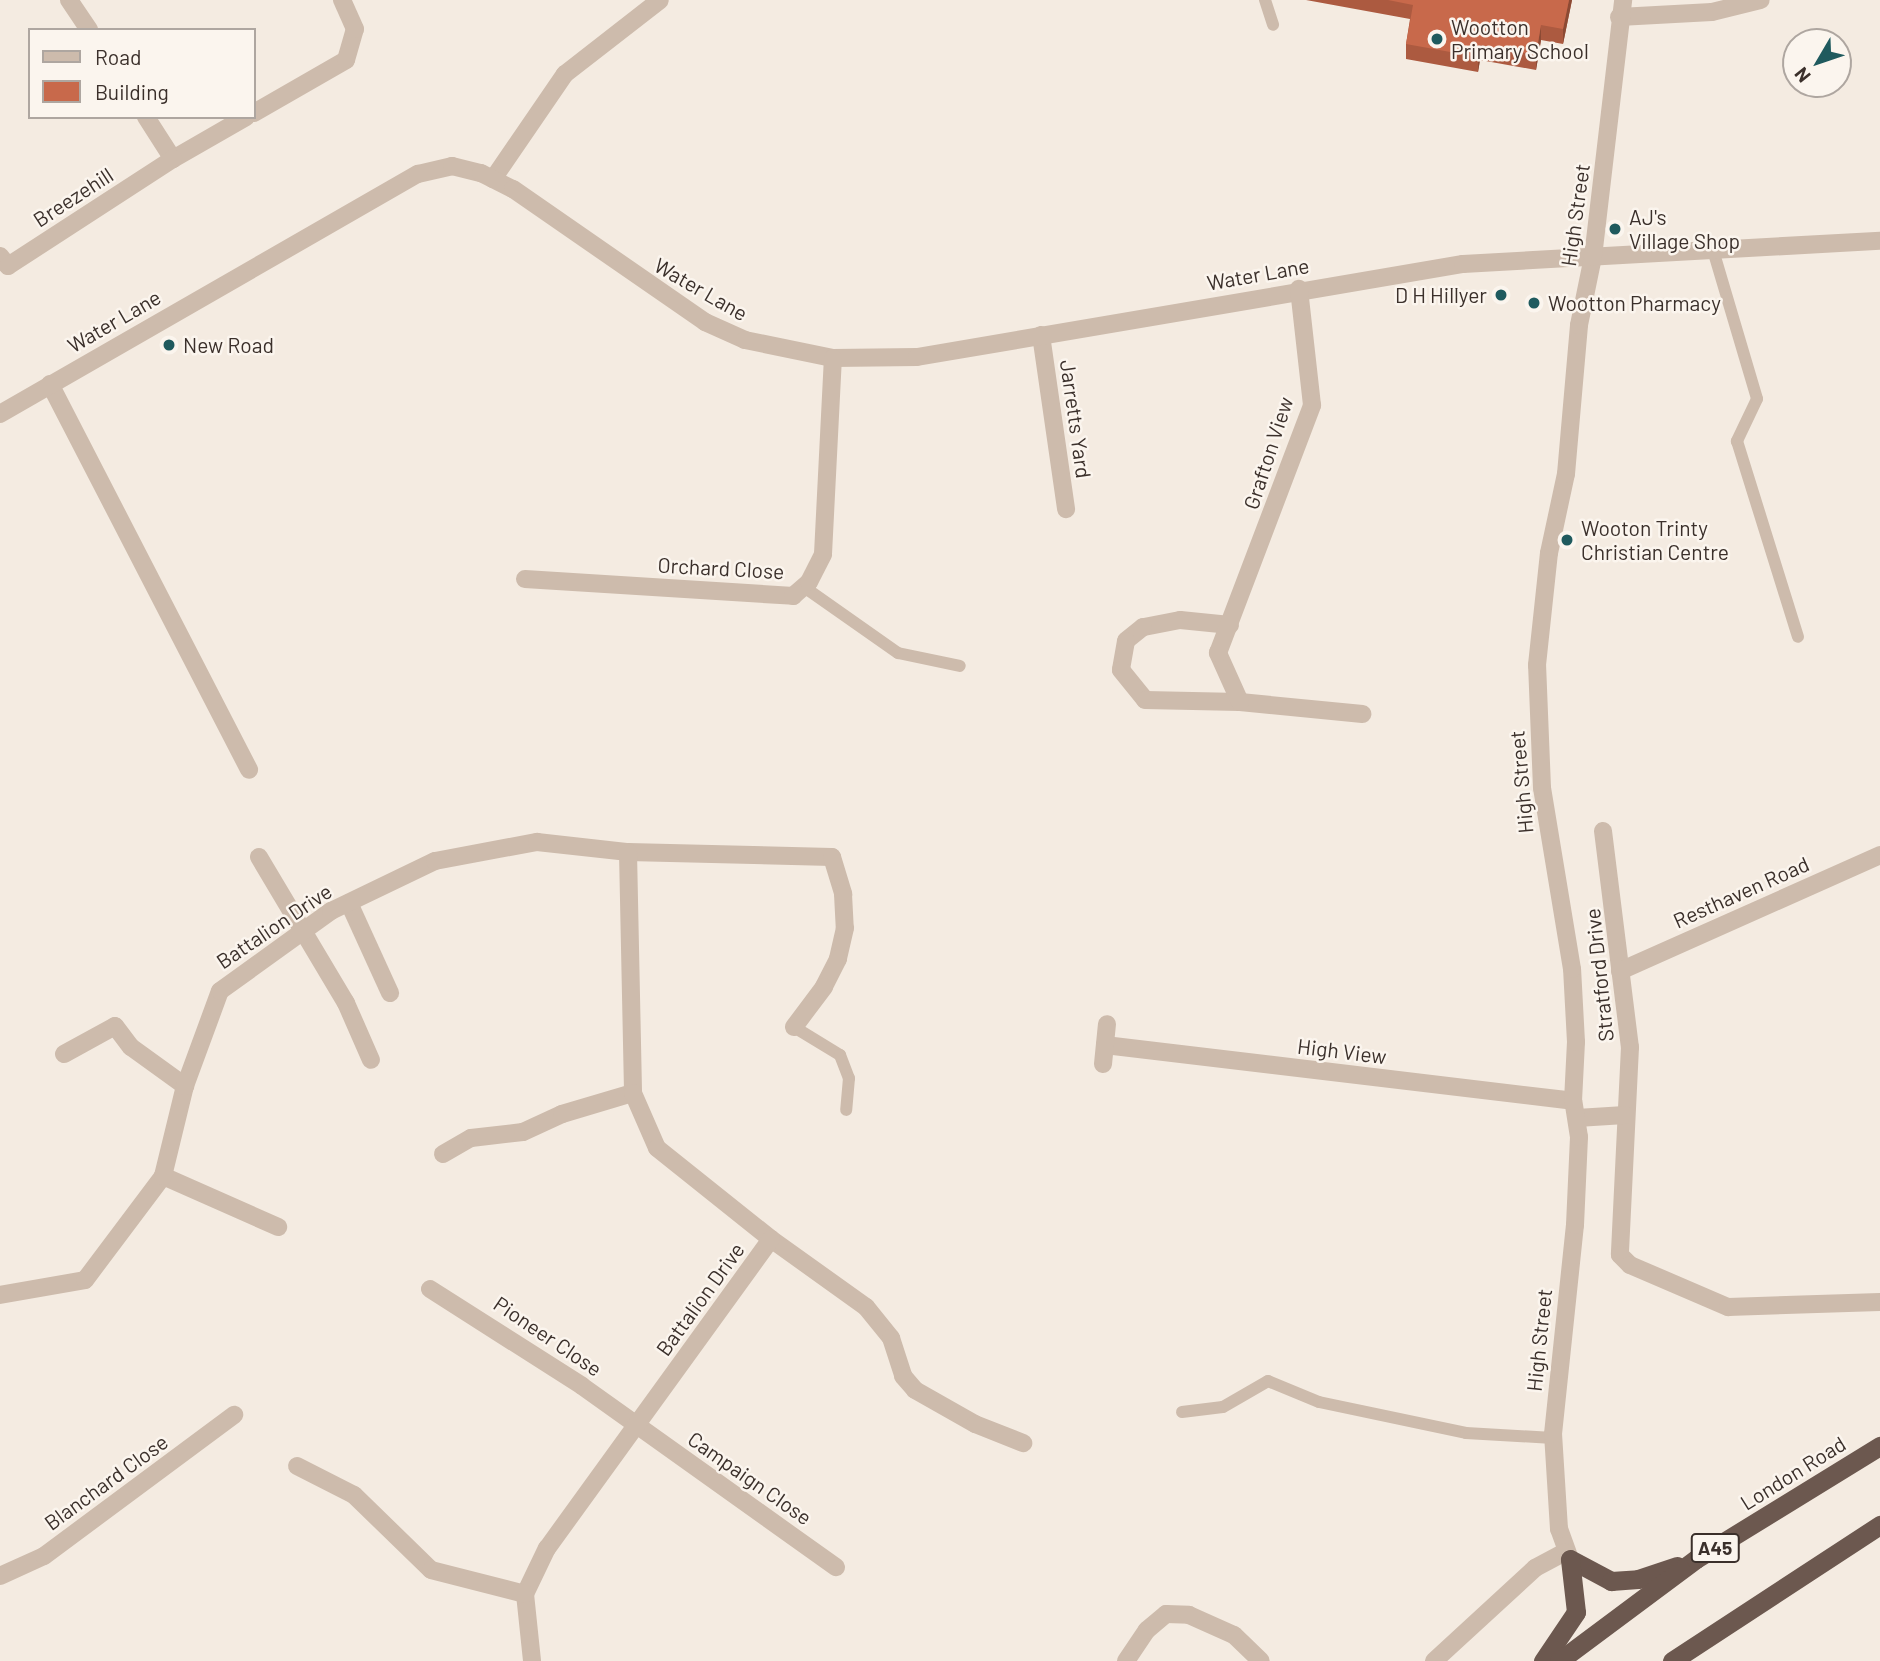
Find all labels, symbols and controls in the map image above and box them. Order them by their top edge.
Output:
place label: Wootton Primary School [1451,14,1589,64]
legend [28,28,256,119]
north arrow [1782,28,1852,98]
marker: Wootton Primary School [1429,31,1445,47]
text: Road [95,44,141,69]
text: N [1789,63,1815,87]
text: Building [95,79,169,104]
street label: Breezehill [28,162,118,232]
street label: High Street [1555,162,1595,268]
place label: AJ's Village Shop [1629,204,1740,254]
marker: AJ's Village Shop [1607,221,1623,237]
street label: Water Lane [650,252,752,326]
street label: Water Lane [1205,253,1311,295]
place label: D H Hillyer [1395,282,1487,308]
street label: Water Lane [63,284,165,358]
marker: D H Hillyer [1493,287,1509,303]
place label: Wootton Pharmacy [1548,290,1721,316]
marker: Wootton Pharmacy [1526,295,1542,311]
place label: New Road [183,332,274,358]
marker: New Road [161,337,177,353]
street label: Jarretts Yard [1055,358,1097,480]
street label: Grafton View [1238,394,1298,512]
place label: Wooton Trinty Christian Centre [1581,515,1729,565]
marker: Wooton Trinty Christian Centre [1559,532,1575,548]
street label: Orchard Close [657,552,785,584]
street label: High Street [1504,730,1538,834]
street label: Resthaven Road [1669,851,1813,933]
street label: Battalion Drive [212,878,336,974]
street label: Stratford Drive [1579,907,1619,1043]
street label: High View [1296,1033,1388,1069]
street label: Battalion Drive [651,1238,749,1360]
street label: High Street [1521,1287,1557,1393]
street label: Pioneer Close [489,1291,607,1381]
street label: Campaign Close [683,1426,817,1530]
street label: Blanchard Close [39,1429,173,1535]
street label: London Road [1736,1431,1850,1515]
road number: A45 [1690,1532,1740,1564]

